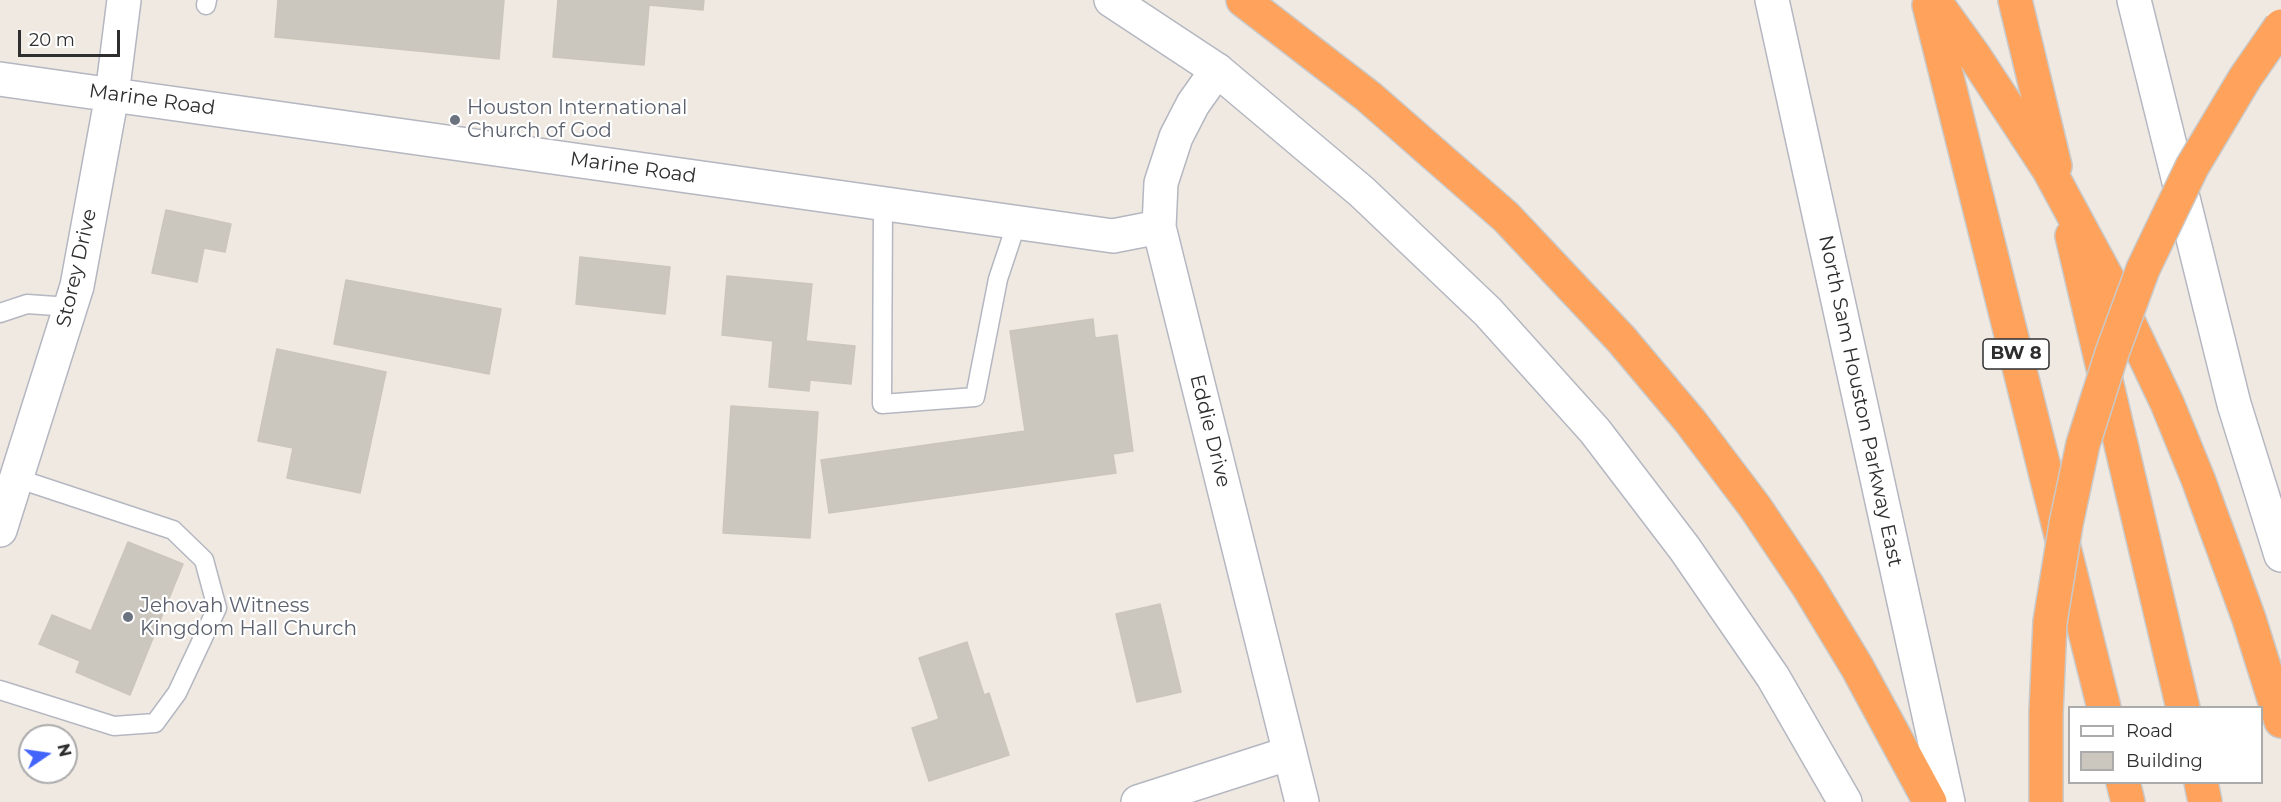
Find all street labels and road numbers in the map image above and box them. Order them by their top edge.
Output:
street label: Marine Road [87,79,217,121]
street label: Marine Road [568,147,698,189]
street label: Storey Drive [52,206,102,330]
street label: North Sam Houston Parkway East [1813,233,1907,569]
road number: BW 8 [1983,339,2049,369]
street label: Eddie Drive [1184,372,1236,490]

